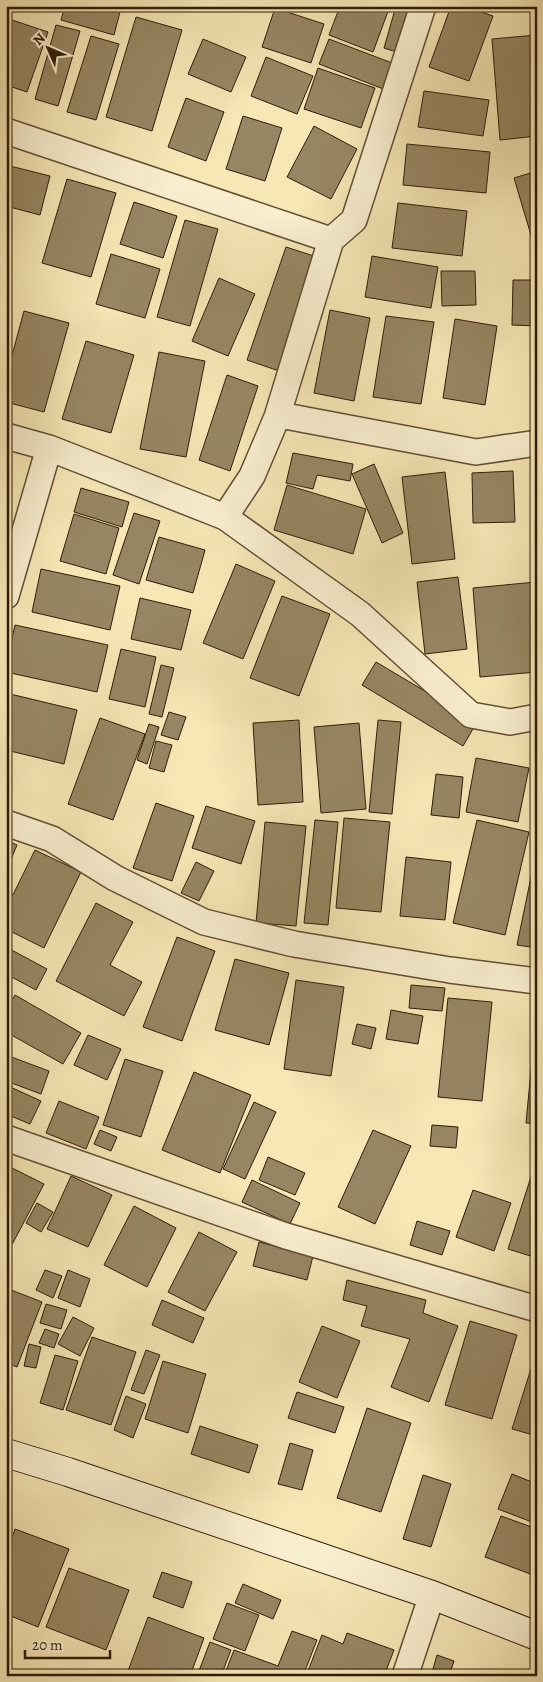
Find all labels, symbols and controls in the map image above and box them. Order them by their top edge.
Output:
north arrow [22,22,72,72]
text: N [29,29,49,49]
scale bar [25,1627,110,1659]
text: 20 m [32,1635,63,1655]

